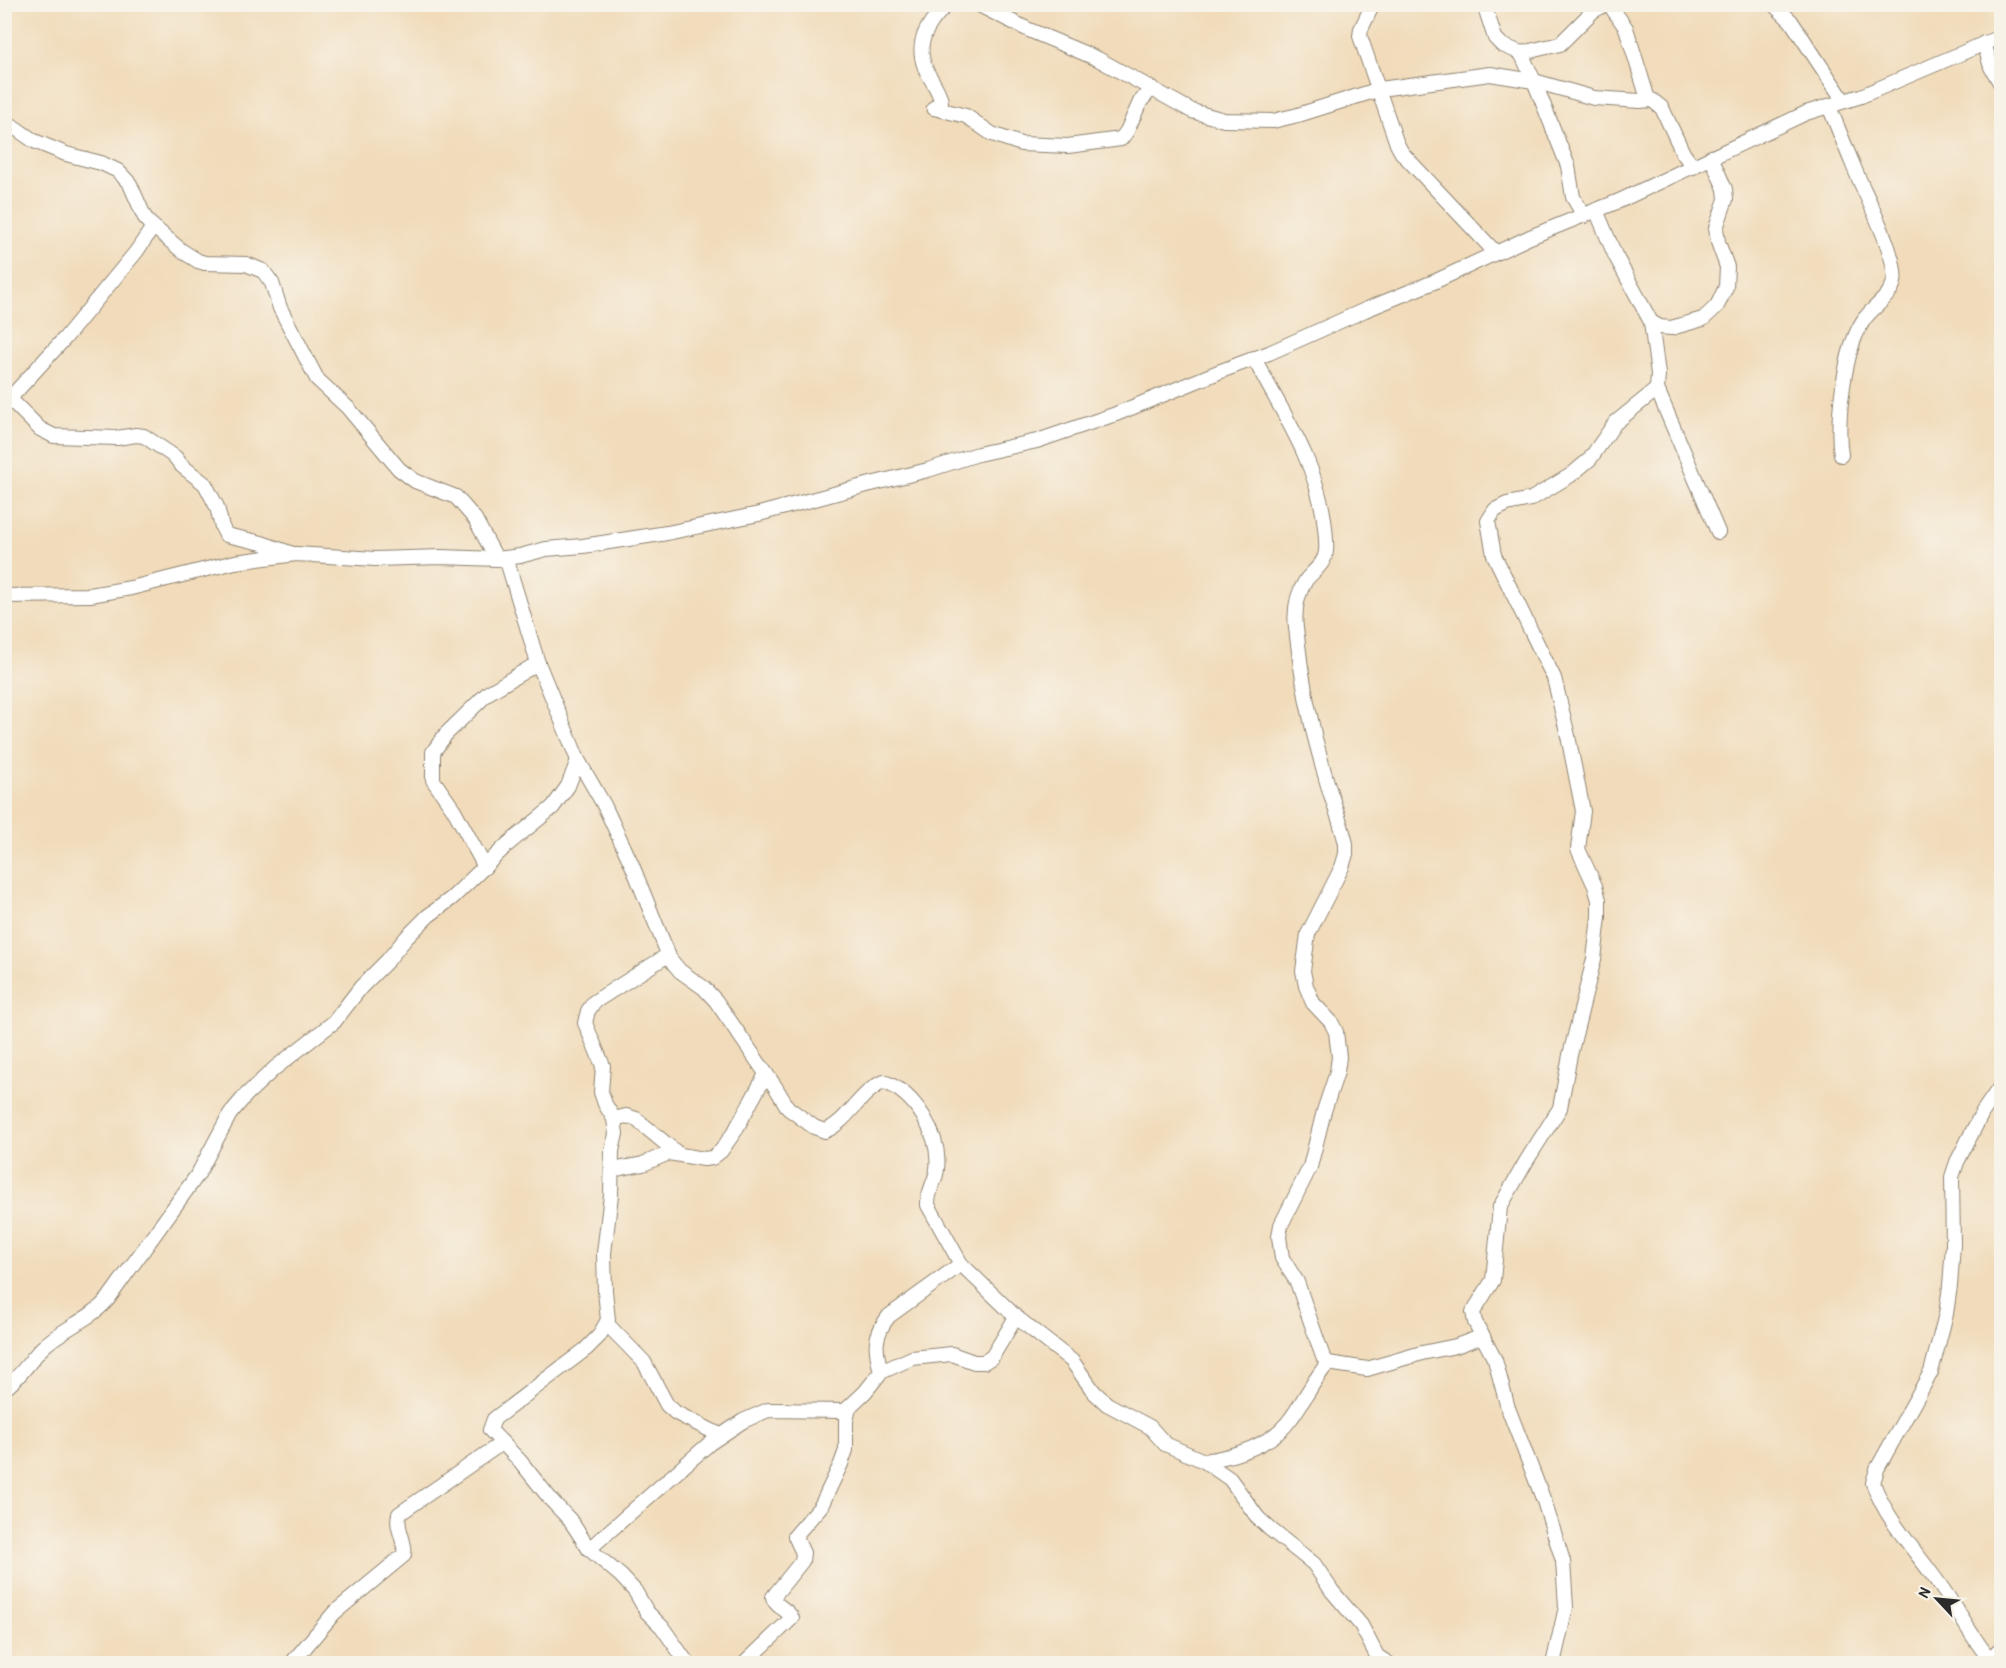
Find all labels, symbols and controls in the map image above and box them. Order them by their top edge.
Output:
north arrow [1907,1569,1967,1629]
text: N [1912,1583,1935,1601]

